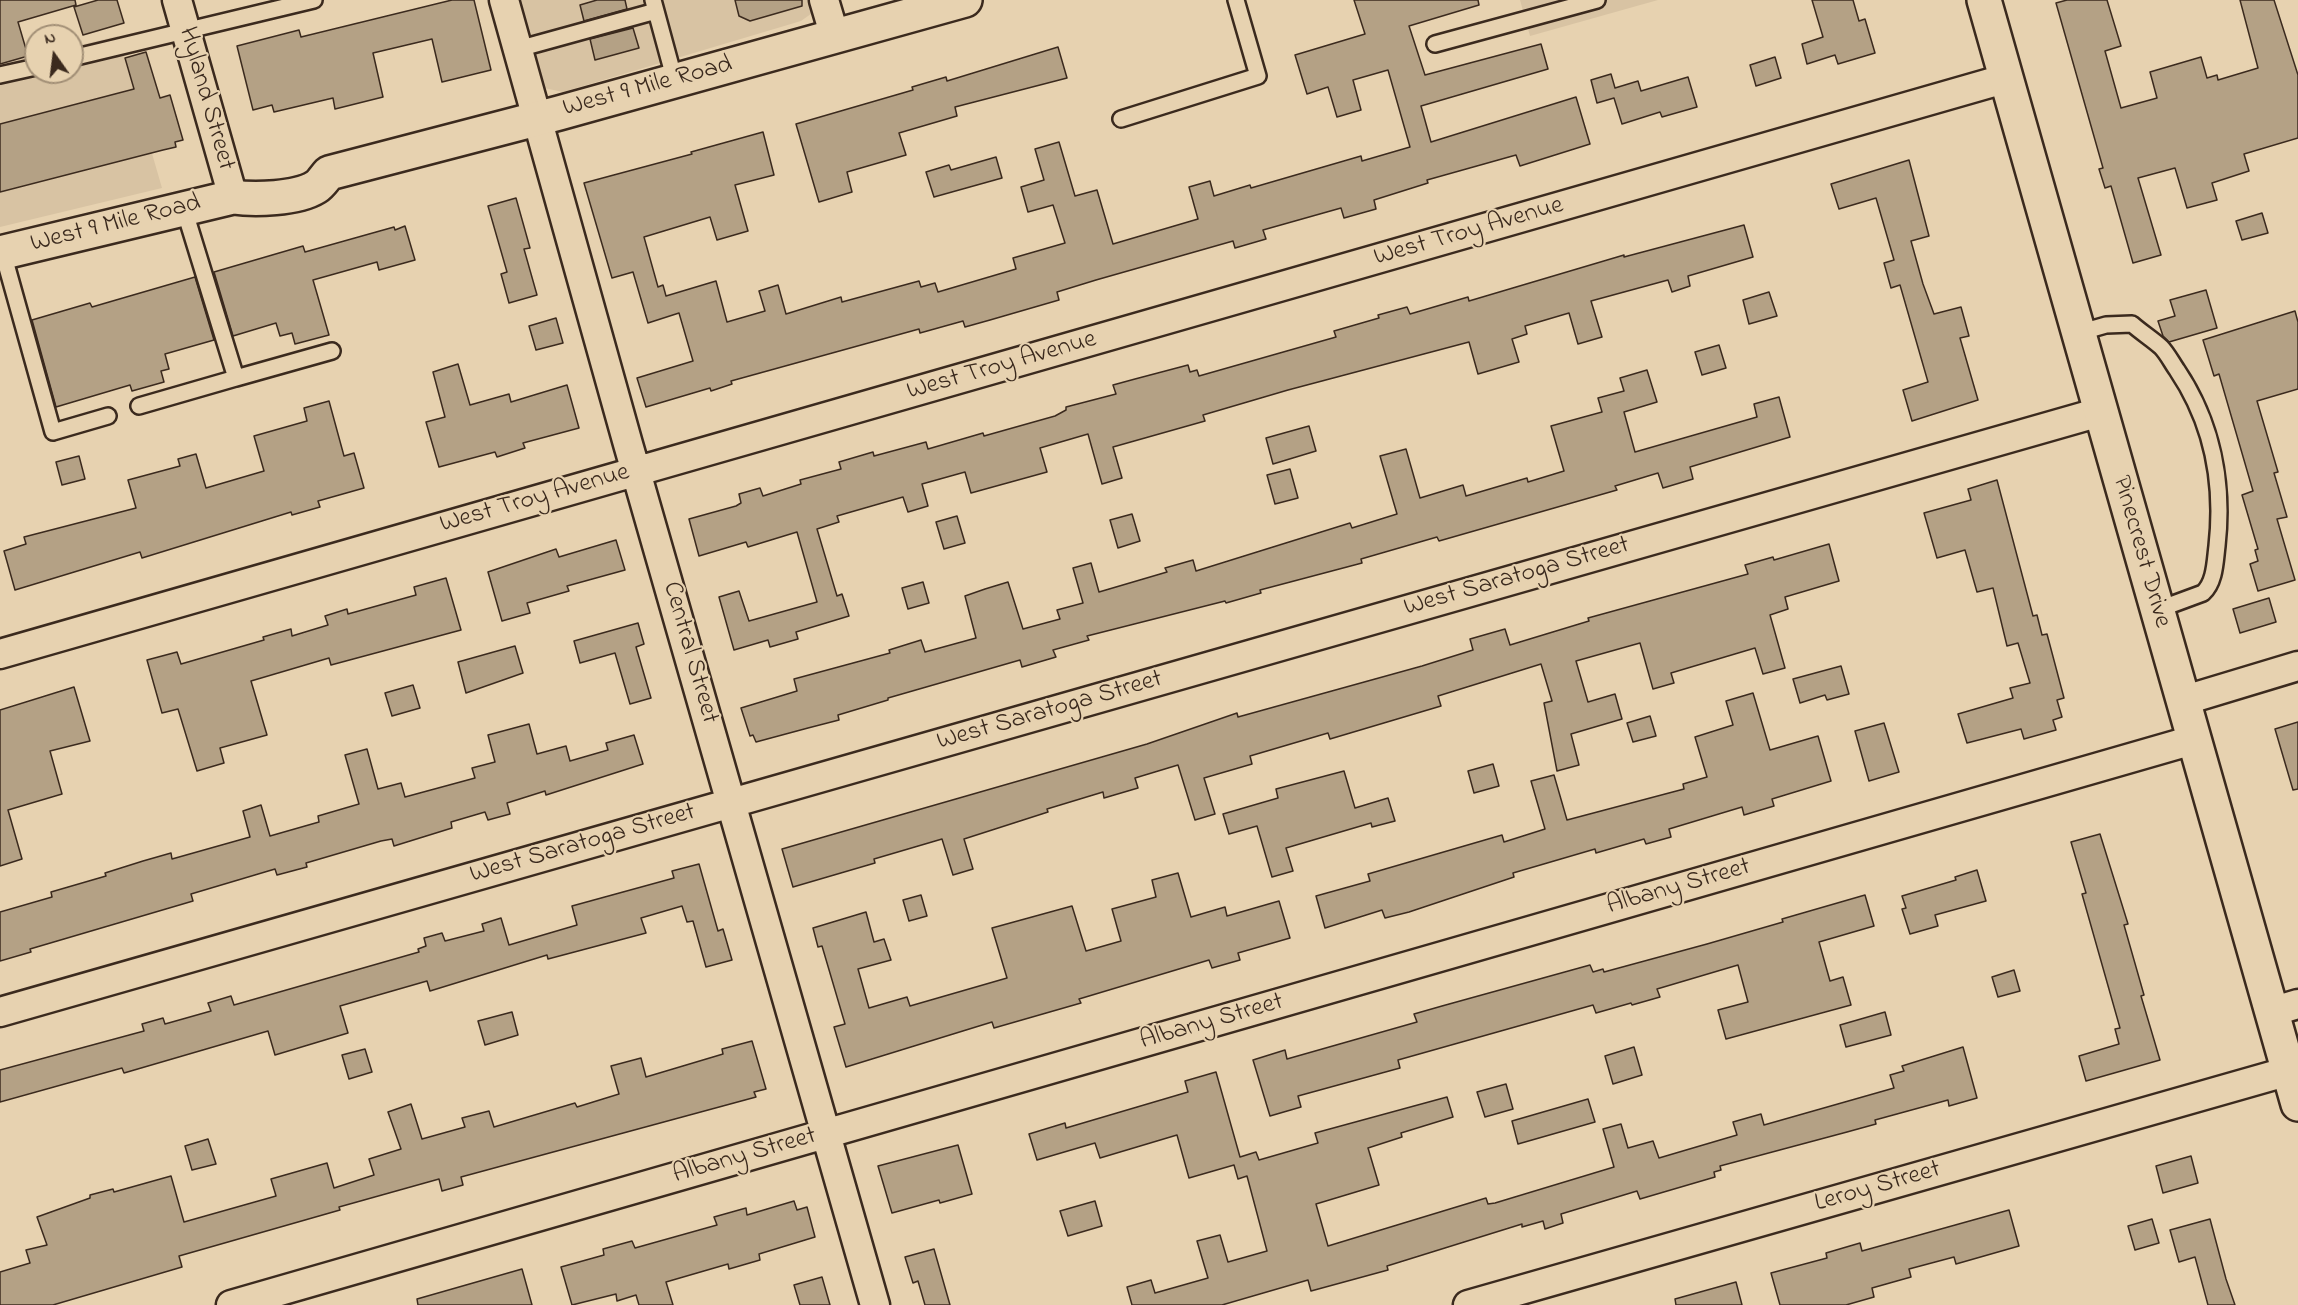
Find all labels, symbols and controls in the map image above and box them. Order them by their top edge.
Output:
north arrow [24,24,84,84]
street label: Hyland Street [170,24,240,174]
text: N [42,26,58,51]
street label: West 9 Mile Road [560,50,736,126]
street label: West 9 Mile Road [28,189,204,261]
street label: West Troy Avenue [1371,191,1567,275]
street label: West Troy Avenue [904,325,1100,409]
street label: West Troy Avenue [437,458,633,542]
street label: Pinecrest Drive [2103,472,2177,632]
street label: West Saratoga Street [1401,531,1633,625]
street label: Central Street [654,579,724,727]
street label: West Saratoga Street [934,665,1166,759]
street label: West Saratoga Street [467,798,699,892]
street label: Albany Street [1604,853,1754,923]
street label: Albany Street [1137,988,1287,1058]
street label: Albany Street [670,1122,820,1192]
street label: Leroy Street [1812,1155,1944,1221]

